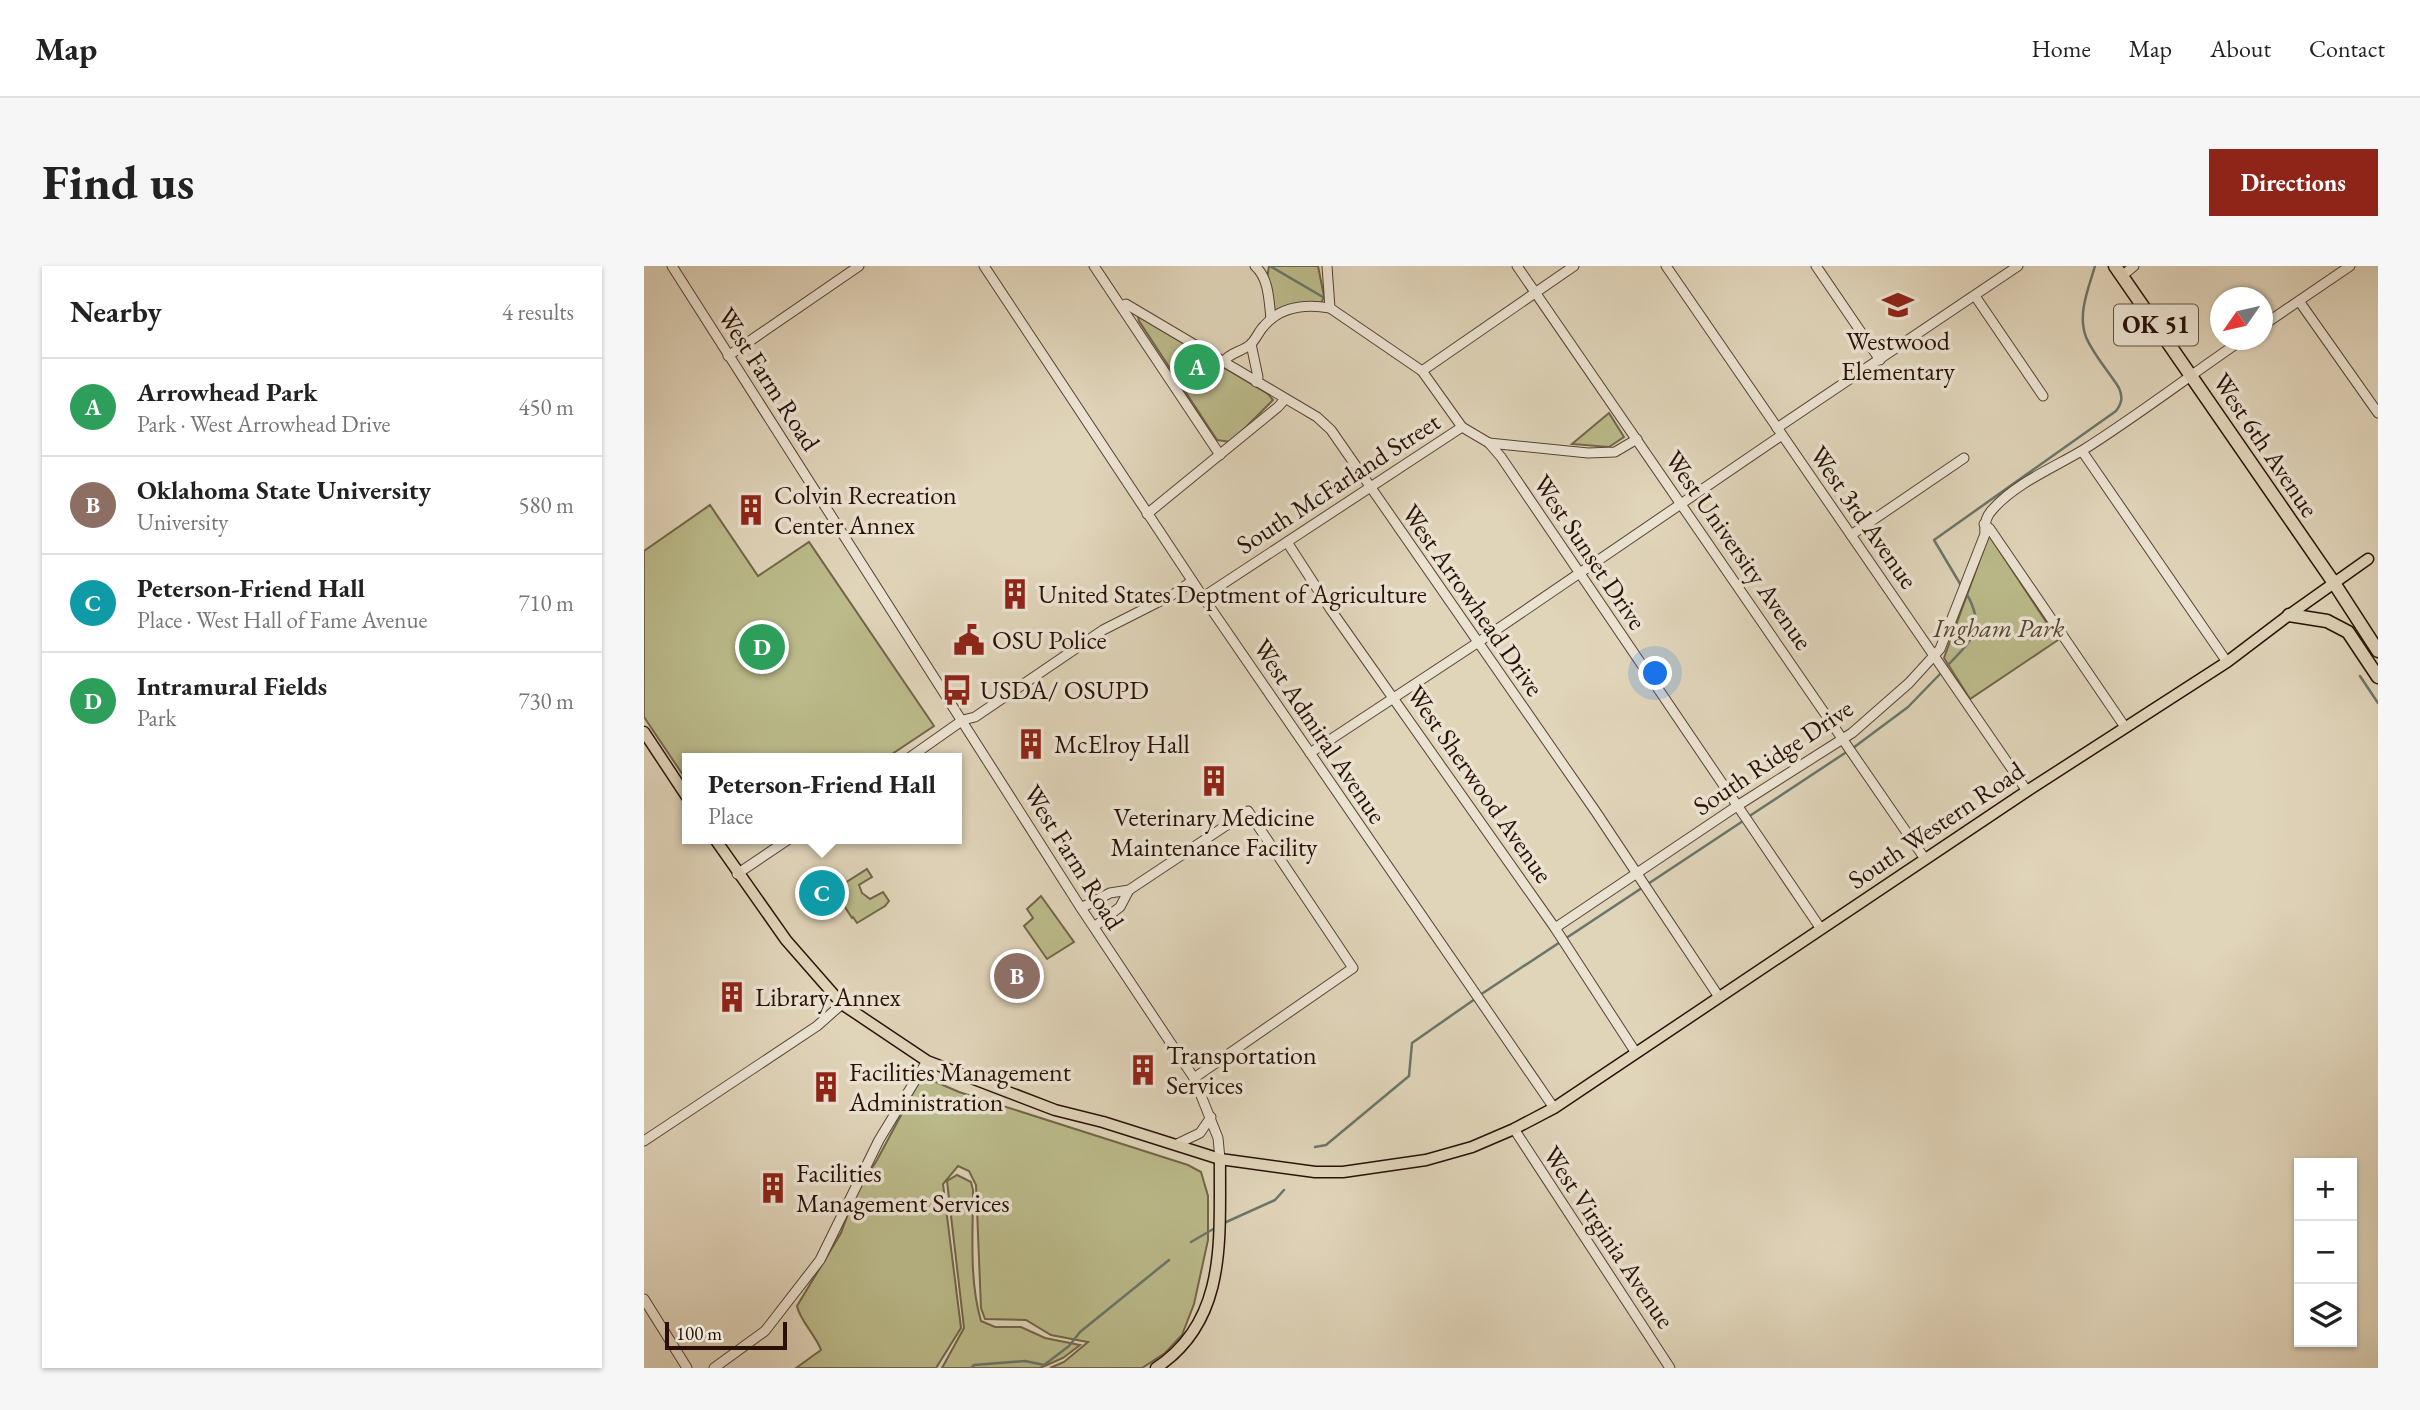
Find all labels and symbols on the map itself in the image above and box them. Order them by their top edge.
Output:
north arrow [2210,287,2273,350]
school or university icon: Westwood Elementary [1881,288,1915,322]
street label: West Farm Road [710,301,829,458]
road number: OK 51 [2114,304,2198,346]
place label: Westwood Elementary [1841,324,1955,388]
pin: A [1174,341,1220,393]
street label: West 6th Avenue [2205,366,2327,524]
street label: South McFarland Street [1230,404,1446,562]
street label: West 3rd Avenue [1802,439,1926,595]
street label: West University Avenue [1657,444,1821,656]
street label: West Sunset Drive [1526,468,1654,636]
place label: Colvin Recreation Center Annex [774,478,957,542]
building icon: Colvin Recreation Center Annex [734,493,768,527]
street label: West Arrowhead Drive [1394,497,1552,703]
building icon: United States Deptment of Agriculture [998,577,1032,611]
place label: United States Deptment of Agriculture [1038,577,1427,611]
park label: Ingham Park [1932,611,2065,645]
pin: D [739,621,785,673]
public building icon: OSU Police [952,623,986,657]
place label: OSU Police [992,623,1107,657]
street label: West Admiral Avenue [1246,632,1394,830]
your location [1638,656,1672,690]
bus stop icon: USDA/ OSUPD [940,673,974,707]
place label: USDA/ OSUPD [980,673,1149,707]
street label: West Sherwood Avenue [1399,679,1561,889]
street label: South Ridge Drive [1687,691,1859,823]
building icon: McElroy Hall [1014,727,1048,761]
place label: McElroy Hall [1054,727,1190,761]
street label: South Western Road [1841,753,2031,897]
building icon: Veterinary Medicine Maintenance Facility [1197,764,1231,798]
street label: West Farm Road [1016,778,1132,936]
place label: Veterinary Medicine Maintenance Facility [1111,800,1318,864]
pin: C [799,867,845,919]
pin: B [994,950,1040,1002]
building icon: Library Annex [715,980,749,1014]
place label: Library Annex [755,980,901,1014]
place label: Transportation Services [1166,1038,1317,1102]
building icon: Transportation Services [1126,1053,1160,1087]
place label: Facilities Management Administration [848,1055,1071,1119]
building icon: Facilities Management Administration [809,1070,843,1104]
street label: West Virginia Avenue [1535,1139,1683,1335]
place label: Facilities Management Services [796,1156,1010,1220]
building icon: Facilities Management Services [756,1171,790,1205]
scale bar [665,1319,788,1351]

